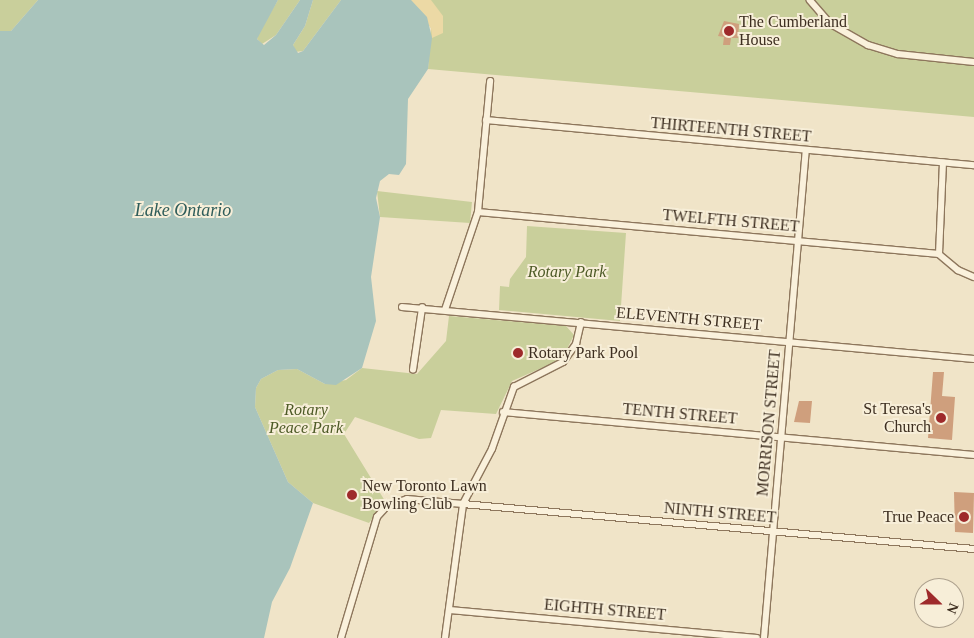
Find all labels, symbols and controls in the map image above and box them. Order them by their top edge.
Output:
place label: The Cumberland House [739,12,847,50]
marker: The Cumberland House [723,25,735,37]
street label: THIRTEENTH STREET [650,113,812,147]
water label: Lake Ontario [135,199,231,221]
street label: TWELFTH STREET [662,205,800,237]
park label: Rotary Park [528,262,606,282]
street label: ELEVENTH STREET [615,303,763,335]
place label: Rotary Park Pool [528,343,638,363]
marker: Rotary Park Pool [512,347,524,359]
street label: MORRISON STREET [753,349,785,497]
street label: TENTH STREET [622,399,738,429]
place label: St Teresa's Church [863,399,931,437]
park label: Rotary Peace Park [269,400,343,438]
marker: St Teresa's Church [935,412,947,424]
place label: New Toronto Lawn Bowling Club [362,476,487,514]
marker: New Toronto Lawn Bowling Club [346,489,358,501]
street label: NINTH STREET [663,499,777,527]
place label: True Peace [883,507,954,527]
marker: True Peace [958,511,970,523]
north arrow [914,578,964,628]
street label: EIGHTH STREET [543,595,667,625]
text: N [944,601,961,616]

